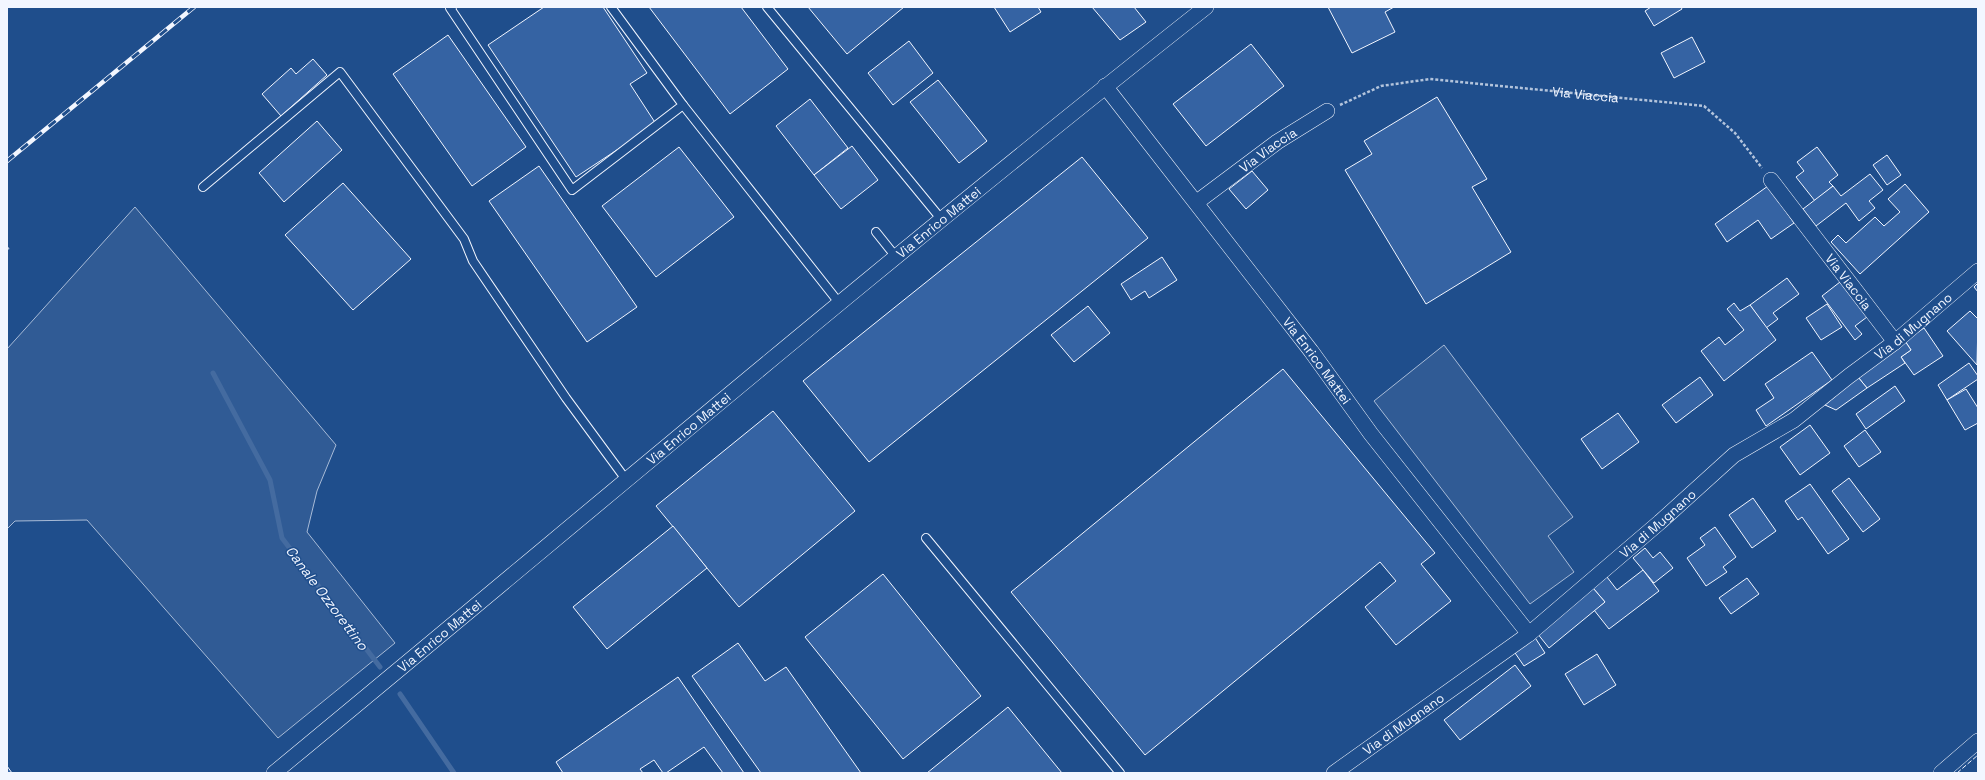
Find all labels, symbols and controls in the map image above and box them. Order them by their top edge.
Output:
street label: Via Viaccia [1551,83,1620,107]
street label: Via Viaccia [1236,124,1300,176]
street label: Via Enrico Mattei [893,183,984,262]
street label: Via Viaccia [1821,250,1876,314]
street label: Via di Mugnano [1871,289,1956,363]
street label: Via Enrico Mattei [1279,314,1355,408]
street label: Via Enrico Mattei [643,389,734,469]
street label: Via di Mugnano [1616,486,1700,562]
water label: Canale Ozzorettino [282,542,372,654]
street label: Via Enrico Mattei [394,596,485,676]
street label: Via di Mugnano [1359,689,1448,759]

